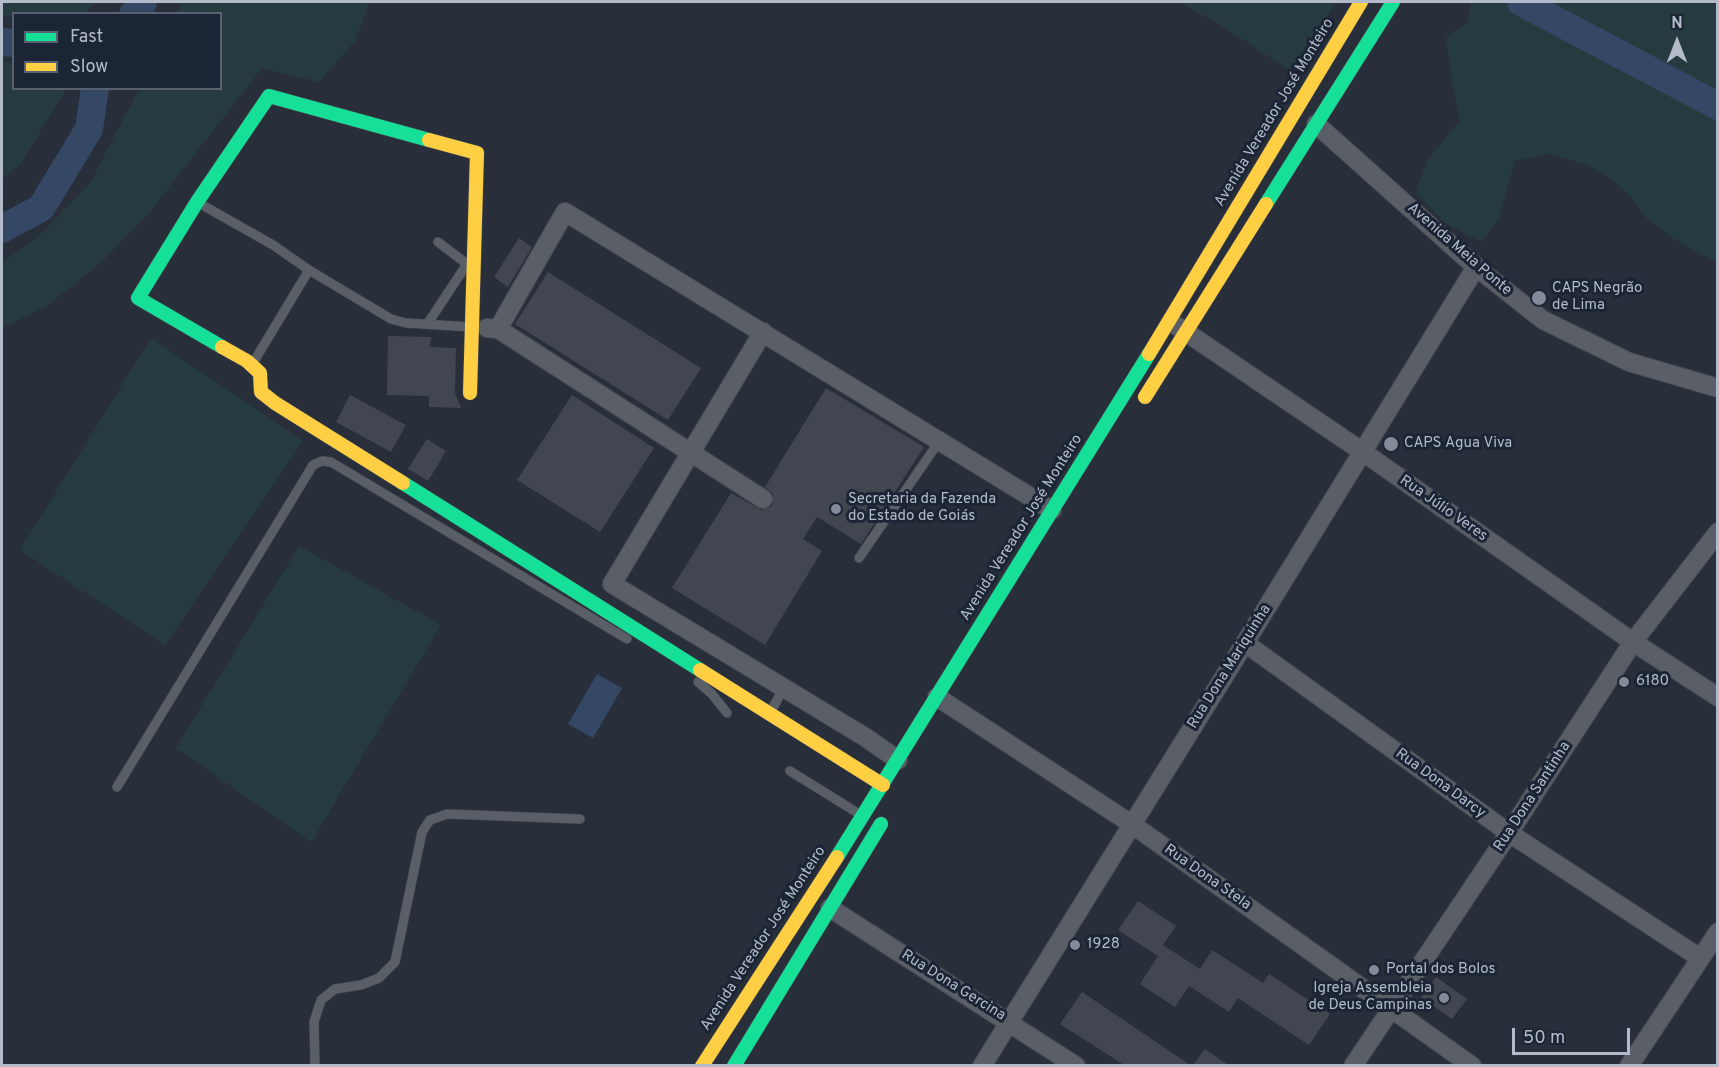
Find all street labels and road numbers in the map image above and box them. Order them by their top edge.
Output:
street label: Avenida Vereador José Monteiro [1212,16,1338,210]
street label: Avenida Meia Ponte [1403,200,1515,300]
street label: Avenida Vereador José Monteiro [957,432,1087,624]
street label: Rua Júlio Veres [1396,472,1490,546]
street label: Rua Dona Mariquinha [1185,602,1275,732]
street label: Rua Dona Santinha [1491,739,1575,855]
street label: Rua Dona Darcy [1391,745,1489,823]
street label: Rua Dona Stela [1160,841,1254,915]
street label: Avenida Vereador José Monteiro [698,843,830,1035]
street label: Rua Dona Gercina [897,947,1009,1025]

